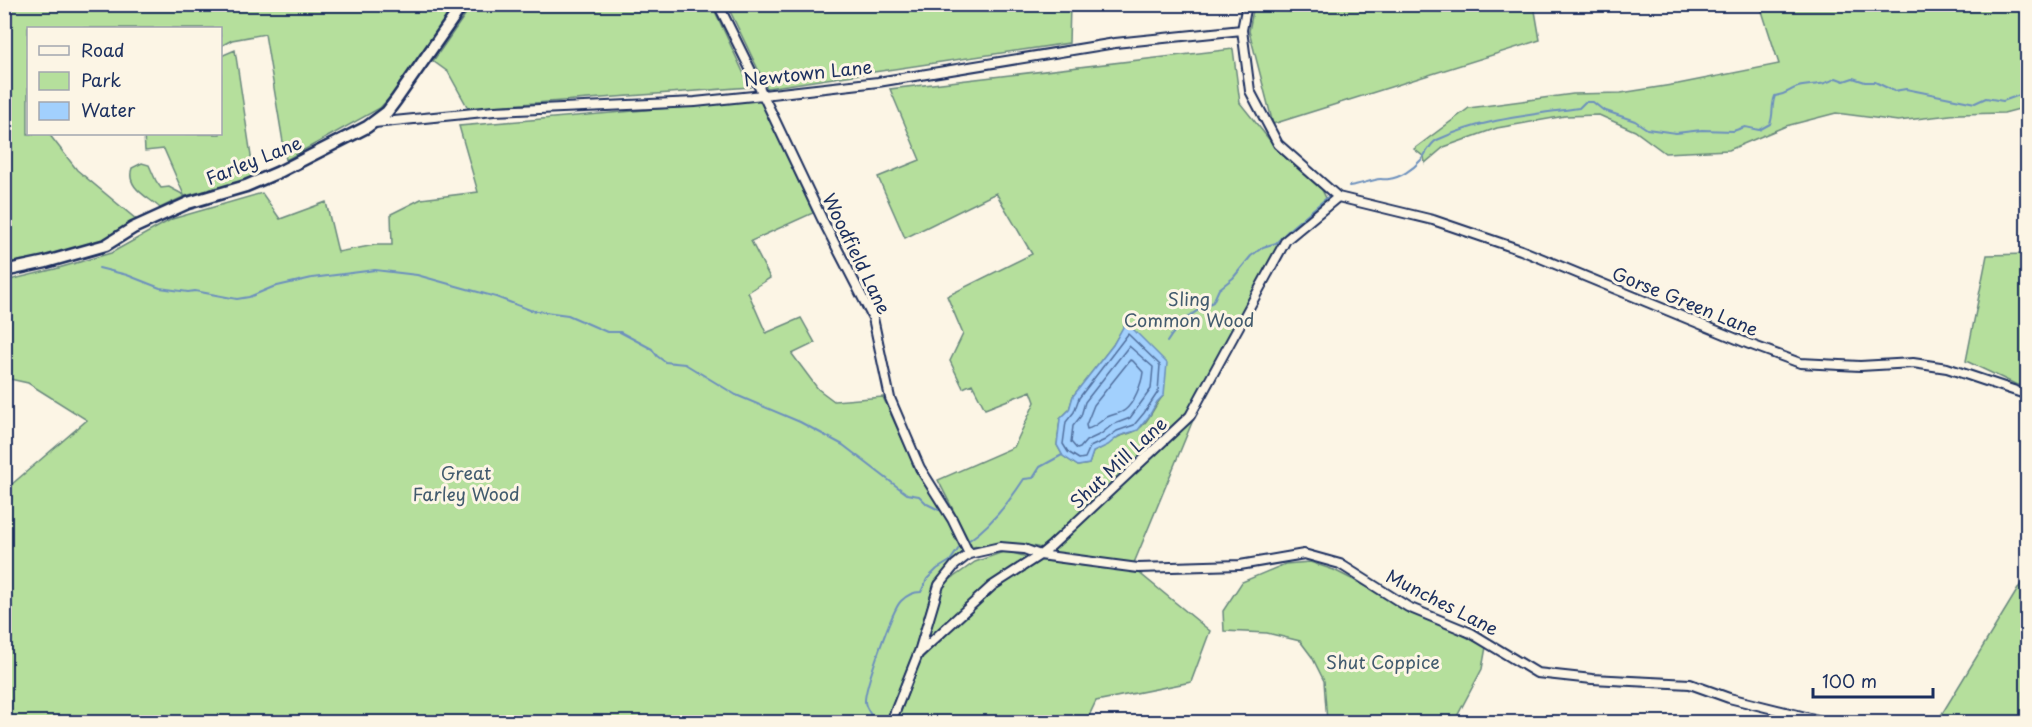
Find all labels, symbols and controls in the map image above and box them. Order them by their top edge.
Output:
legend [27,27,222,135]
text: Road [81,36,125,63]
street label: Newtown Lane [742,52,874,93]
text: Park [81,66,121,93]
text: Water [81,96,136,123]
street label: Farley Lane [201,128,305,191]
street label: Woodfield Lane [816,188,898,318]
street label: Gorse Green Lane [1608,259,1763,342]
park label: Sling Common Wood [1124,285,1254,333]
street label: Shut Mill Lane [1063,410,1173,514]
park label: Great Farley Wood [412,459,520,507]
street label: Munches Lane [1382,562,1504,642]
park label: Shut Coppice [1326,648,1440,675]
scale bar [1813,661,1933,699]
text: 100 m [1822,667,1877,694]

